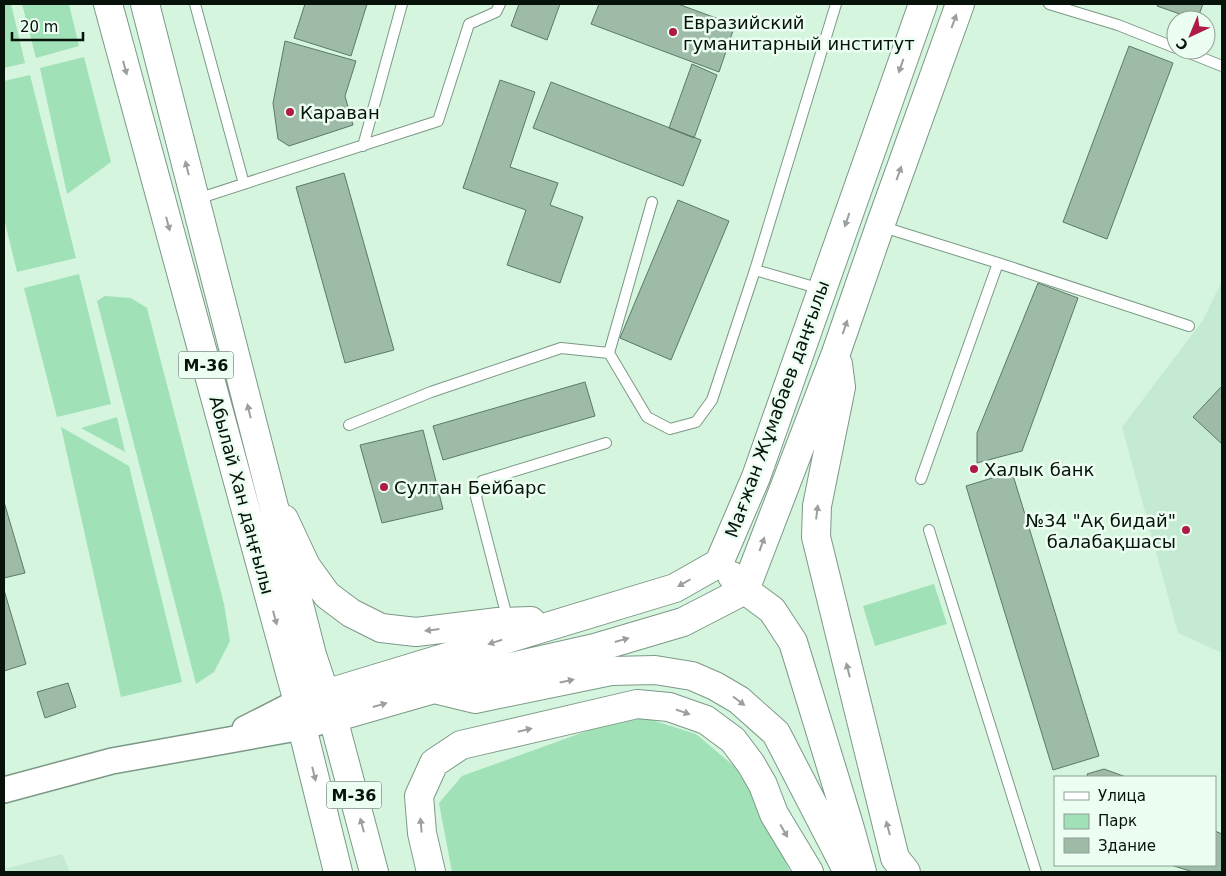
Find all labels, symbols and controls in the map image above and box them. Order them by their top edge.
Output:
scale bar [12,10,84,42]
north arrow [1166,10,1216,60]
place label: Евразийский гуманитарный институт [683,12,915,54]
one-way arrow [951,13,958,28]
text: 20 m [20,18,58,36]
marker: Евразийский гуманитарный институт [667,26,679,38]
text: С [1173,35,1191,54]
one-way arrow [897,59,904,74]
one-way arrow [122,60,130,75]
place label: Караван [300,102,380,123]
marker: Караван [284,106,296,118]
one-way arrow [183,161,191,176]
one-way arrow [896,166,903,181]
one-way arrow [843,212,850,227]
one-way arrow [164,217,172,232]
street label: Мағжан Жұмабаев даңғылы [721,278,833,540]
one-way arrow [842,319,850,334]
road number: M-36 [178,352,234,378]
street label: Абылай Хан даңғылы [205,394,279,596]
one-way arrow [244,403,252,418]
place label: Халык банк [984,459,1095,480]
marker: Халык банк [968,463,980,475]
place label: Султан Бейбарс [394,477,546,498]
marker: Султан Бейбарс [378,481,390,493]
one-way arrow [813,503,821,519]
place label: №34 "Ақ бидай" балабақшасы [1025,510,1176,552]
marker: №34 "Ақ бидай" балабақшасы [1180,524,1192,536]
one-way arrow [758,537,766,551]
one-way arrow [677,579,690,588]
one-way arrow [271,610,279,625]
one-way arrow [424,627,440,635]
one-way arrow [614,636,629,644]
one-way arrow [488,639,503,647]
one-way arrow [844,663,852,678]
one-way arrow [560,677,575,685]
one-way arrow [732,696,746,706]
one-way arrow [373,700,388,708]
one-way arrow [676,709,691,716]
one-way arrow [517,726,532,734]
one-way arrow [310,767,318,782]
legend [1054,776,1216,866]
road number: M-36 [326,782,382,808]
text: Улица [1098,787,1146,805]
text: Парк [1098,812,1137,830]
one-way arrow [417,816,425,832]
one-way arrow [358,818,366,833]
one-way arrow [883,820,891,835]
one-way arrow [780,824,789,837]
text: Здание [1098,837,1156,855]

